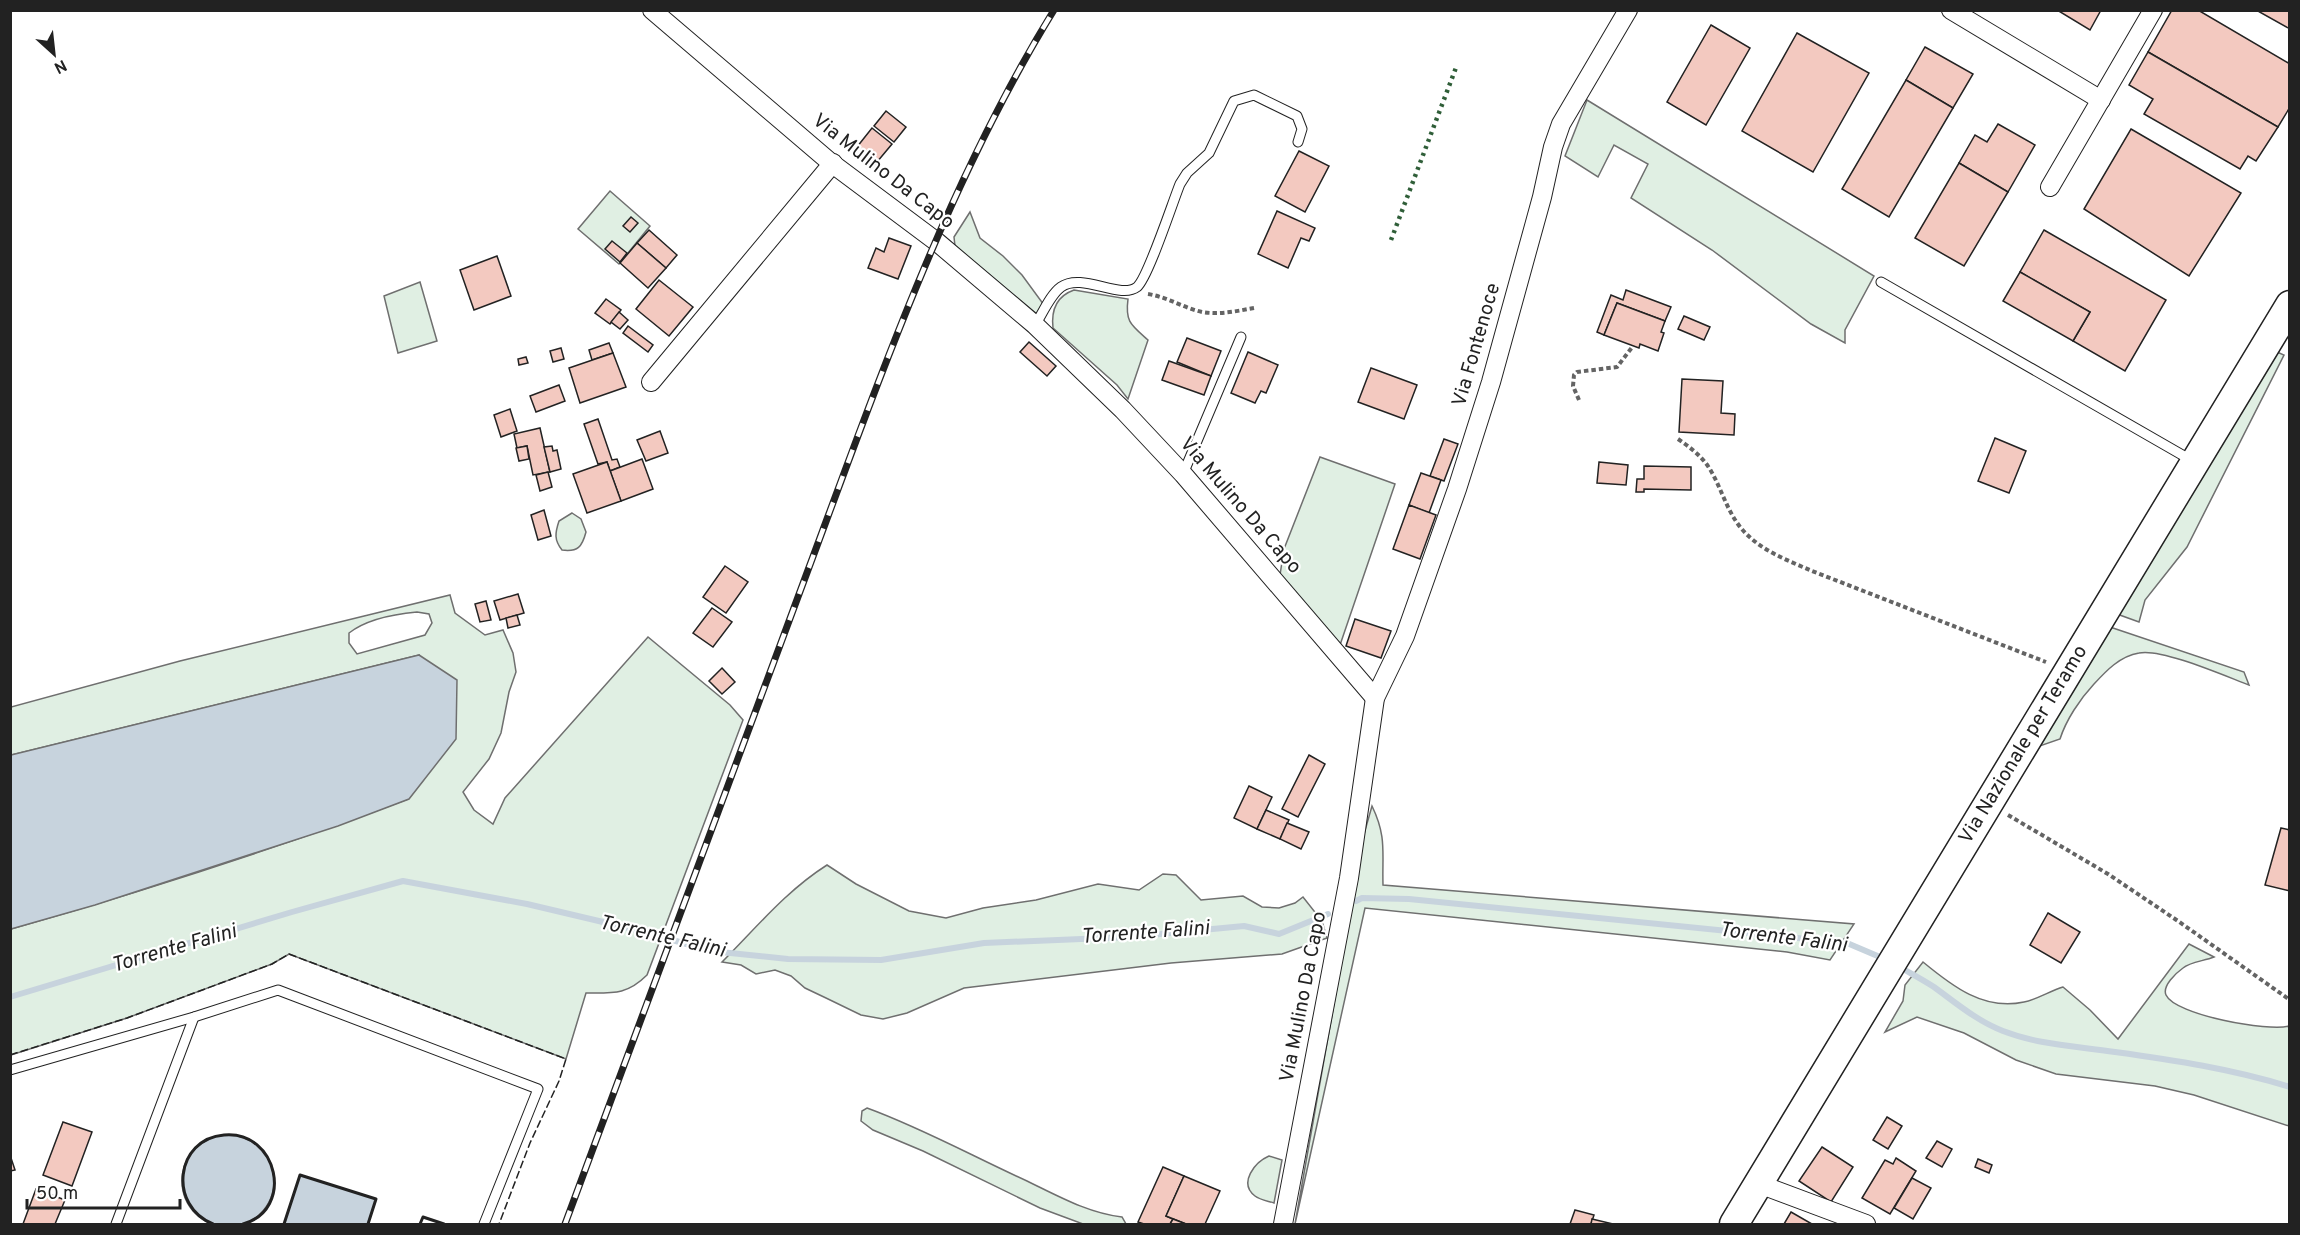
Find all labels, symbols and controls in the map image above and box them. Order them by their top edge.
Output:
north arrow [24,24,84,84]
text: N [50,54,70,77]
street label: Via Mulino Da Capo [807,108,959,236]
street label: Via Fontenoce [1447,280,1507,410]
street label: Via Mulino Da Capo [1173,432,1307,580]
street label: Via Nazionale per Teramo [1954,641,2094,849]
water label: Torrente Falini [596,909,730,965]
street label: Via Mulino Da Capo [1275,909,1333,1085]
water label: Torrente Falini [1080,915,1212,951]
water label: Torrente Falini [1717,917,1850,959]
water label: Torrente Falini [108,918,241,980]
scale bar [27,1172,180,1210]
text: 50 m [36,1183,78,1206]

